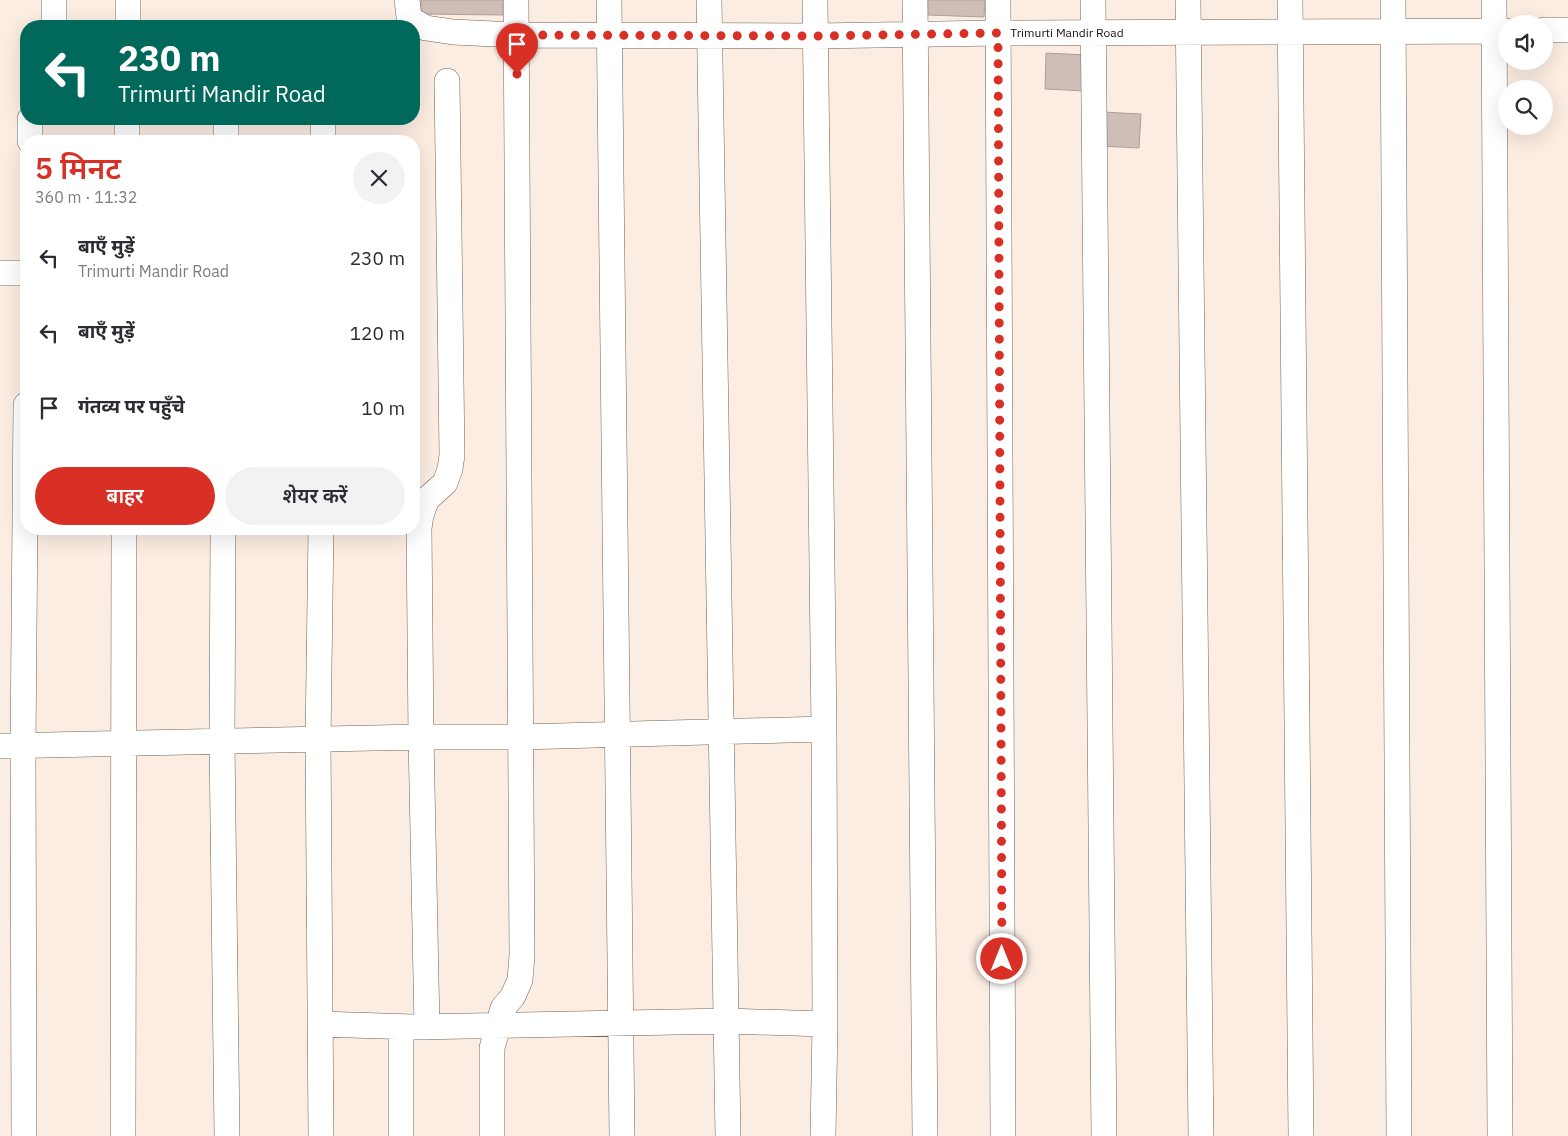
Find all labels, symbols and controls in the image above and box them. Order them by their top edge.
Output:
map controls [1498,15,1553,135]
button: sound [1498,15,1553,70]
pin [496,23,538,74]
street label: Trimurti Mandir Road [1010,25,1124,40]
icon: arrive [503,30,531,58]
text: 230 m [118,35,221,81]
icon: left [35,40,100,105]
text: Trimurti Mandir Road [118,79,326,108]
button: search [1498,80,1553,135]
text: 5 मिनट [35,148,121,187]
button: close [353,152,405,204]
text: 360 m · 11:32 [35,187,137,207]
text: बाएँ मुड़ें [78,234,135,258]
icon: left [35,244,63,272]
text: 230 m [350,246,405,270]
text: Trimurti Mandir Road [78,261,229,281]
icon: left [35,319,63,347]
text: बाएँ मुड़ें [78,319,135,343]
text: 120 m [350,321,405,345]
icon: arrive [35,394,63,422]
text: गंतव्य पर पहुँचे [78,394,185,418]
text: 10 m [361,396,405,420]
button: बाहर [35,467,215,525]
button: शेयर करें [225,467,405,525]
position arrow [975,932,1027,984]

